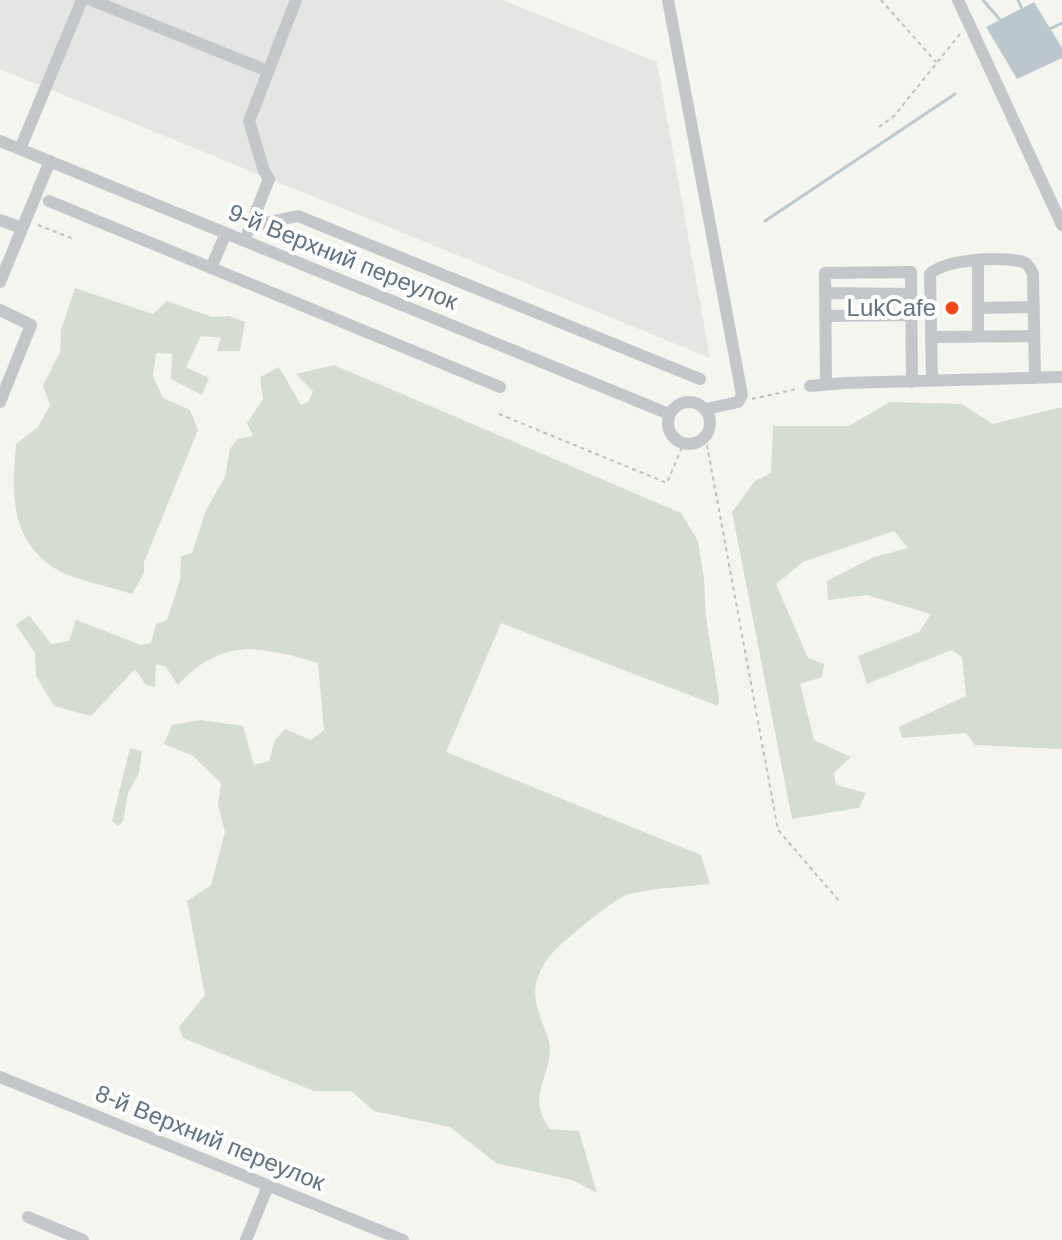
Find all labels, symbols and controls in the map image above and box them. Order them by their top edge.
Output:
street label: 9-й Верхний переулок [225,198,462,315]
place label: LukCafe [847,294,936,321]
marker: LukCafe [943,299,961,317]
street label: 8-й Верхний переулок [92,1079,329,1196]

